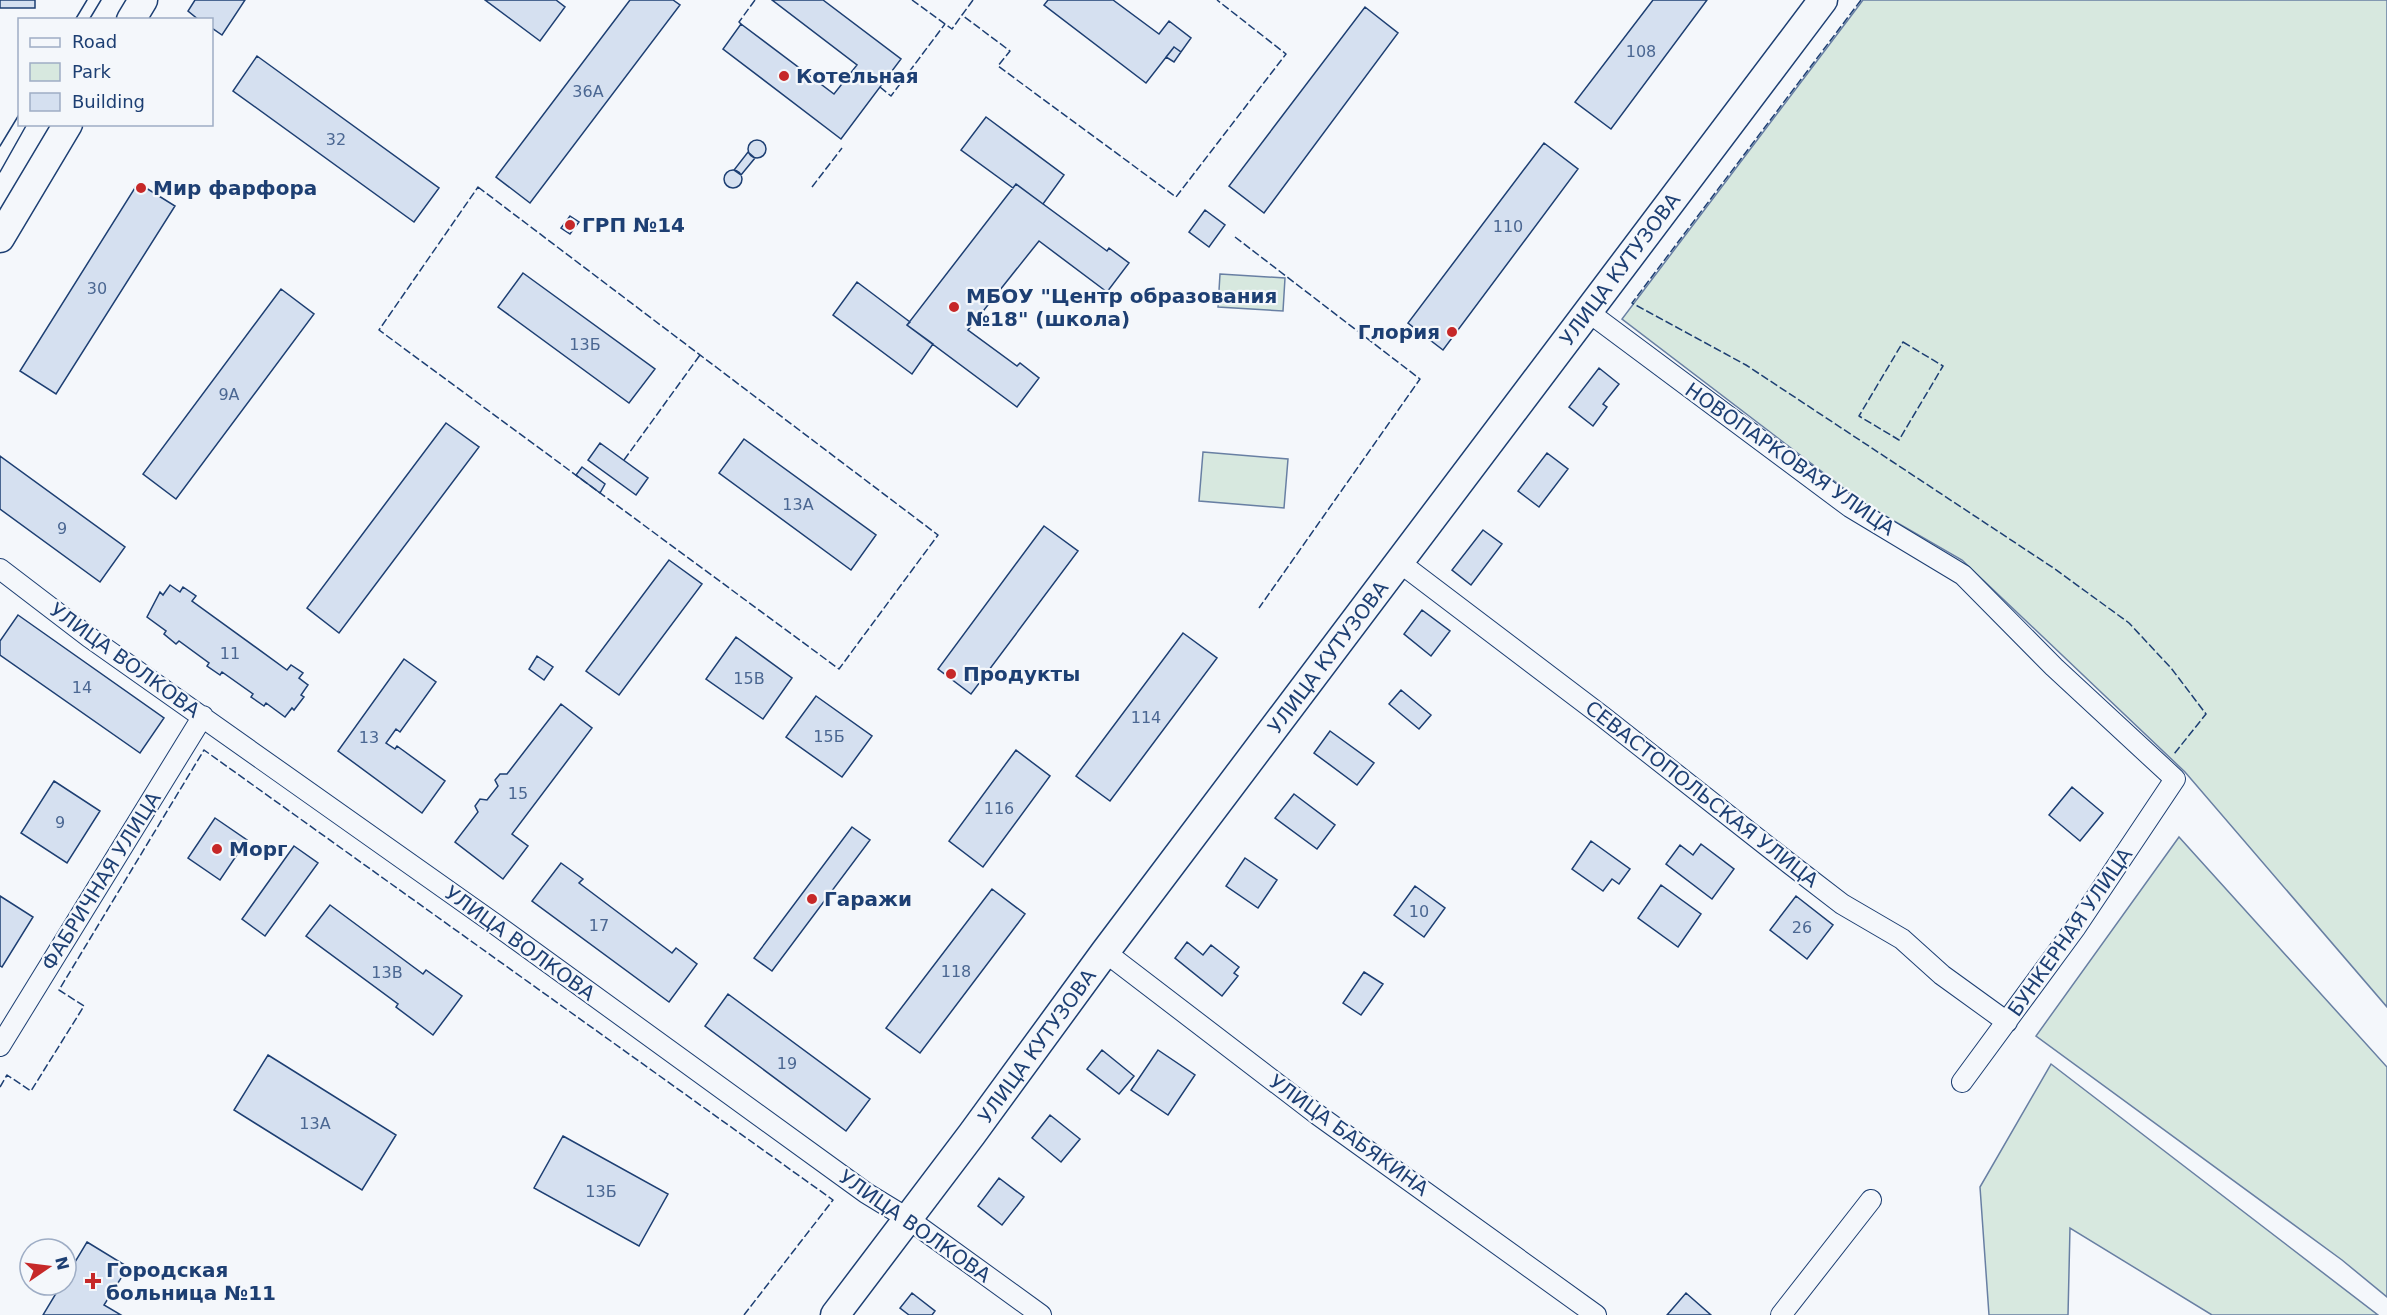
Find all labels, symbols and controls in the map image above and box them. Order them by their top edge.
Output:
legend [18,18,213,126]
text: Road [72,31,117,52]
house number: 108 [1626,42,1656,61]
text: Park [72,61,111,82]
place label: Котельная [796,64,919,88]
marker: Котельная [777,69,791,83]
house number: 36А [572,82,604,101]
text: Building [72,91,145,112]
house number: 32 [326,130,346,149]
place label: Мир фарфора [153,176,317,200]
marker: Мир фарфора [134,181,148,195]
street label: УЛИЦА КУТУЗОВА [1555,188,1685,350]
place label: ГРП №14 [582,213,685,237]
house number: 110 [1493,217,1523,236]
marker: ГРП №14 [563,218,577,232]
house number: 30 [87,279,107,298]
place label: МБОУ "Центр образования №18" (школа) [966,284,1277,331]
marker: МБОУ "Центр образования №18" (школа) [947,300,961,314]
place label: Глория [1358,320,1440,344]
marker: Глория [1445,325,1459,339]
house number: 13Б [569,335,601,354]
street label: НОВОПАРКОВАЯ УЛИЦА [1681,377,1900,541]
house number: 9А [218,385,240,404]
house number: 13А [782,495,814,514]
house number: 9 [57,519,67,538]
street label: УЛИЦА КУТУЗОВА [1263,576,1393,738]
street label: УЛИЦА ВОЛКОВА [45,598,205,723]
house number: 11 [220,644,240,663]
place label: Продукты [963,662,1080,686]
marker: Продукты [944,667,958,681]
house number: 15В [733,669,765,688]
house number: 14 [72,678,92,697]
street label: СЕВАСТОПОЛЬСКАЯ УЛИЦА [1581,696,1823,893]
house number: 114 [1131,708,1161,727]
house number: 15Б [813,727,845,746]
house number: 13 [359,728,379,747]
house number: 15 [508,784,528,803]
street label: ФАБРИЧНАЯ УЛИЦА [36,787,166,975]
house number: 116 [984,799,1014,818]
house number: 9 [55,813,65,832]
place label: Морг [229,837,287,861]
marker: Морг [210,842,224,856]
street label: БУНКЕРНАЯ УЛИЦА [2003,843,2137,1021]
street label: УЛИЦА ВОЛКОВА [440,881,600,1006]
place label: Гаражи [824,887,912,911]
marker: Гаражи [805,892,819,906]
house number: 10 [1409,902,1429,921]
house number: 17 [589,916,609,935]
house number: 26 [1792,918,1812,937]
house number: 118 [941,962,971,981]
house number: 13В [371,963,403,982]
street label: УЛИЦА КУТУЗОВА [973,964,1101,1128]
house number: 19 [777,1054,797,1073]
street label: УЛИЦА БАБЯКИНА [1265,1069,1433,1201]
house number: 13А [299,1114,331,1133]
street label: УЛИЦА ВОЛКОВА [835,1165,996,1288]
house number: 13Б [585,1182,617,1201]
north arrow [18,1237,78,1297]
text: N [51,1255,73,1272]
place label: Городская больница №11 [106,1258,276,1305]
marker: Городская больница №11 [84,1272,102,1290]

